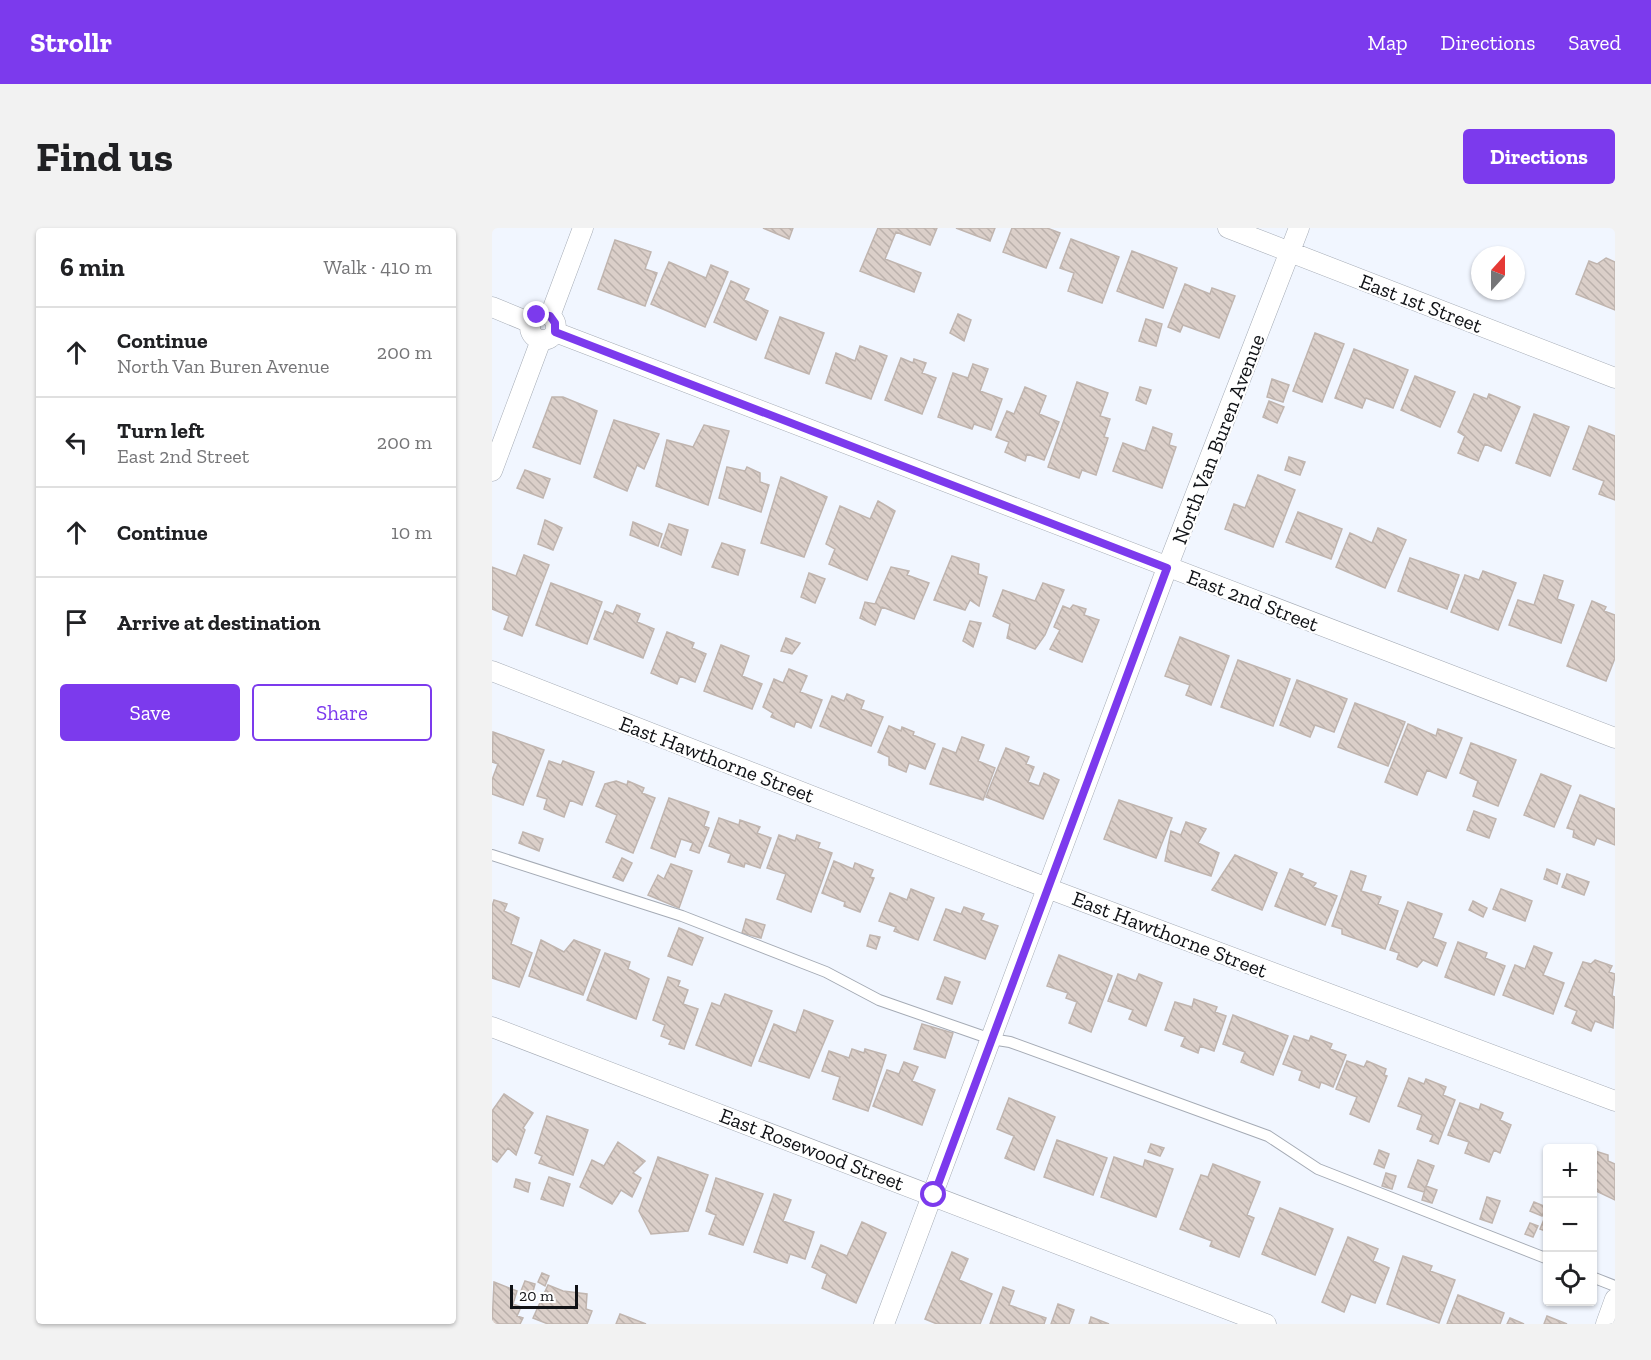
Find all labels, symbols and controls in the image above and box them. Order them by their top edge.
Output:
text: Strollr [30,26,112,59]
text: Map [1368,30,1408,55]
text: Directions [1441,30,1535,55]
text: Saved [1568,30,1621,55]
button: Directions [1463,129,1615,184]
text: Find us [36,131,173,182]
north arrow [1471,246,1525,300]
text: 6 min [60,251,125,283]
text: Walk · 410 m [324,255,432,279]
street label: East 1st Street [1356,268,1486,338]
route end [523,301,549,327]
text: Continue [117,327,208,354]
street label: North Van Buren Avenue [1166,330,1270,548]
icon: ahead [60,336,93,369]
text: 200 m [377,340,432,364]
text: North Van Buren Avenue [117,354,329,378]
text: Turn left [117,417,204,444]
icon: left [60,426,93,459]
text: 200 m [377,430,432,454]
text: East 2nd Street [117,444,249,468]
icon: ahead [60,516,93,549]
text: Continue [117,519,208,546]
text: 10 m [391,520,432,544]
street label: East 2nd Street [1184,563,1322,637]
icon: arrive [60,606,93,639]
text: Arrive at destination [117,609,320,636]
button: Save [60,684,240,741]
button: Share [252,684,432,741]
street label: East Hawthorne Street [616,710,818,808]
street label: East Hawthorne Street [1069,885,1271,983]
street label: East Rosewood Street [716,1102,908,1196]
map controls [1543,1144,1597,1306]
button: + [1543,1144,1597,1198]
route start [920,1181,946,1207]
button: − [1543,1198,1597,1252]
button: locate [1543,1252,1597,1306]
scale bar [510,1282,578,1310]
text: 20 m [519,1286,554,1305]

